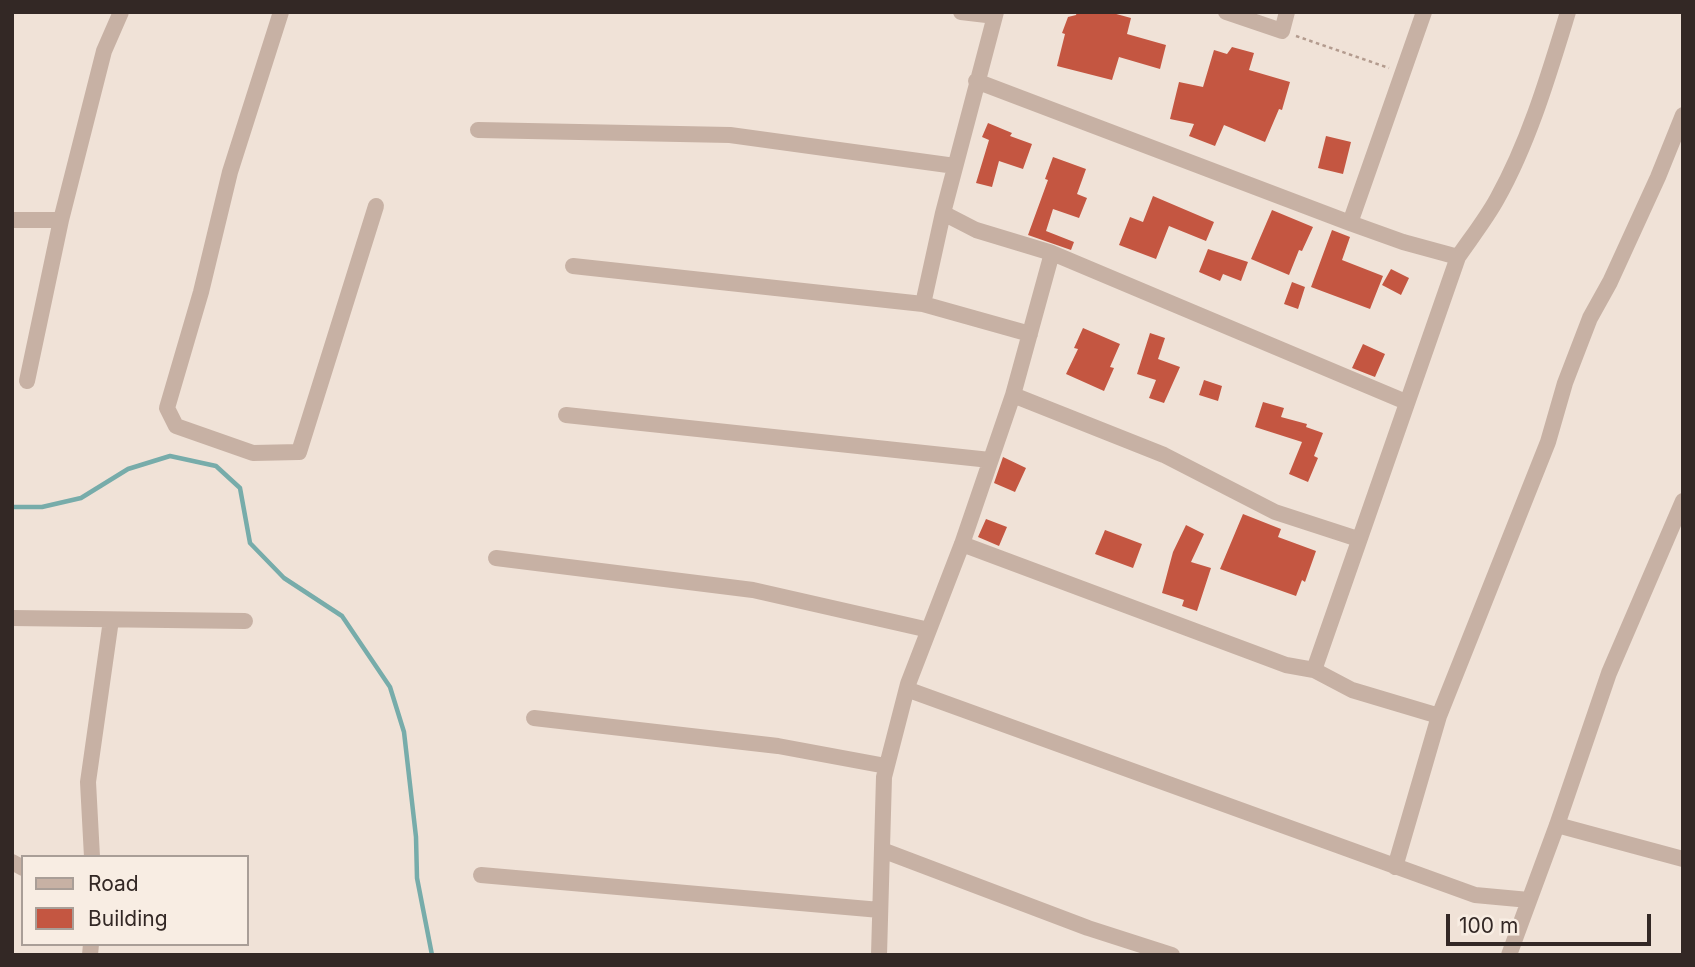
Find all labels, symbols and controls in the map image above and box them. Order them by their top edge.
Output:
legend [21,855,248,946]
text: Road [88,871,139,896]
scale bar [1450,900,1655,944]
text: Building [88,906,168,931]
text: 100 m [1459,913,1518,938]

